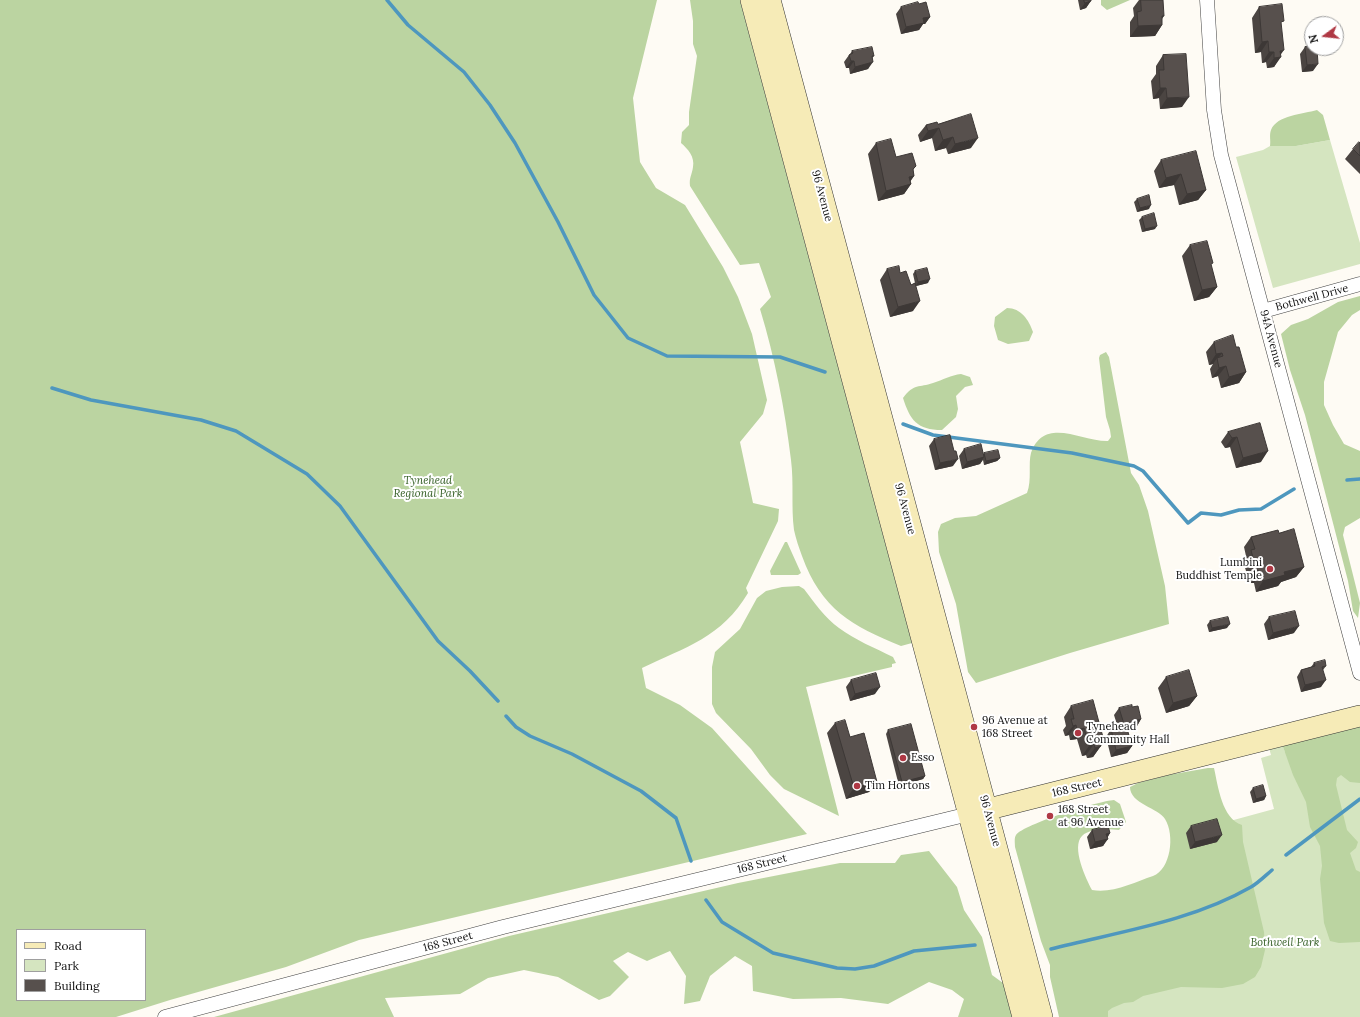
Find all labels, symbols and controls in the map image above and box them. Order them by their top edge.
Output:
north arrow [1304,16,1344,56]
text: N [1306,33,1321,45]
street label: 96 Avenue [809,169,835,223]
street label: Bothwell Drive [1274,282,1350,314]
street label: 94A Avenue [1257,309,1285,369]
park label: Tynehead Regional Park [394,474,462,500]
street label: 96 Avenue [892,482,918,536]
place label: Lumbini Buddhist Temple [1176,556,1262,582]
marker: Lumbini Buddhist Temple [1265,564,1275,574]
place label: 96 Avenue at 168 Street [982,714,1048,740]
place label: Tynehead Community Hall [1086,720,1169,746]
marker: 96 Avenue at 168 Street [969,722,979,732]
marker: Tynehead Community Hall [1073,728,1083,738]
place label: Esso [911,751,934,765]
marker: Esso [898,753,908,763]
street label: 168 Street [1051,776,1103,800]
place label: Tim Hortons [865,779,930,793]
marker: Tim Hortons [852,781,862,791]
street label: 96 Avenue [977,794,1003,848]
place label: 168 Street at 96 Avenue [1058,803,1124,829]
marker: 168 Street at 96 Avenue [1045,811,1055,821]
street label: 168 Street [736,851,788,877]
legend [16,929,146,1001]
street label: 168 Street [422,929,474,955]
park label: Bothwell Park [1250,936,1320,950]
text: Road [54,938,82,953]
text: Park [54,958,79,973]
text: Building [54,978,100,993]

